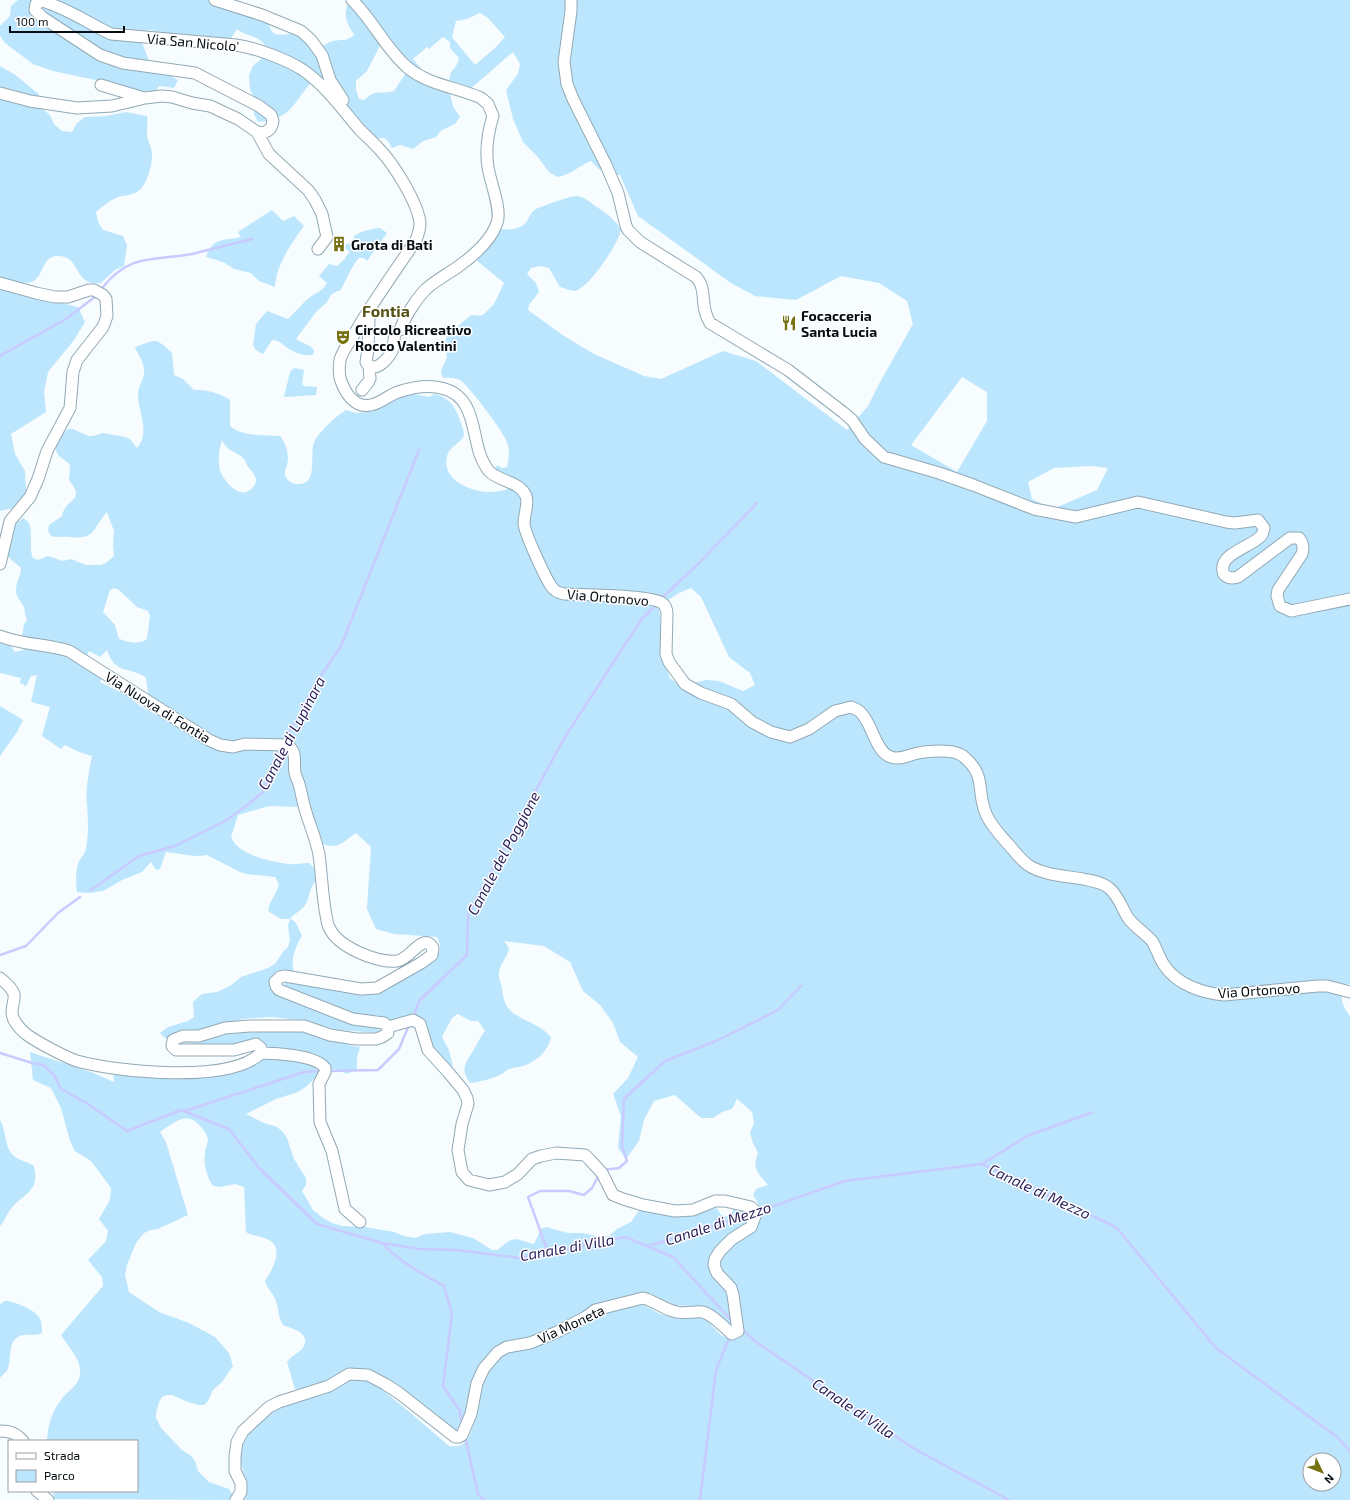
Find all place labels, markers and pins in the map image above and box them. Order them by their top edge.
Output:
building icon: Grota di Bati [330,235,348,253]
place label: Grota di Bati [351,236,433,253]
place label: Focacceria Santa Lucia [801,307,877,340]
restaurant icon: Focacceria Santa Lucia [780,314,798,332]
place label: Circolo Ricreativo Rocco Valentini [355,321,472,354]
theatre icon: Circolo Ricreativo Rocco Valentini [334,328,352,346]

